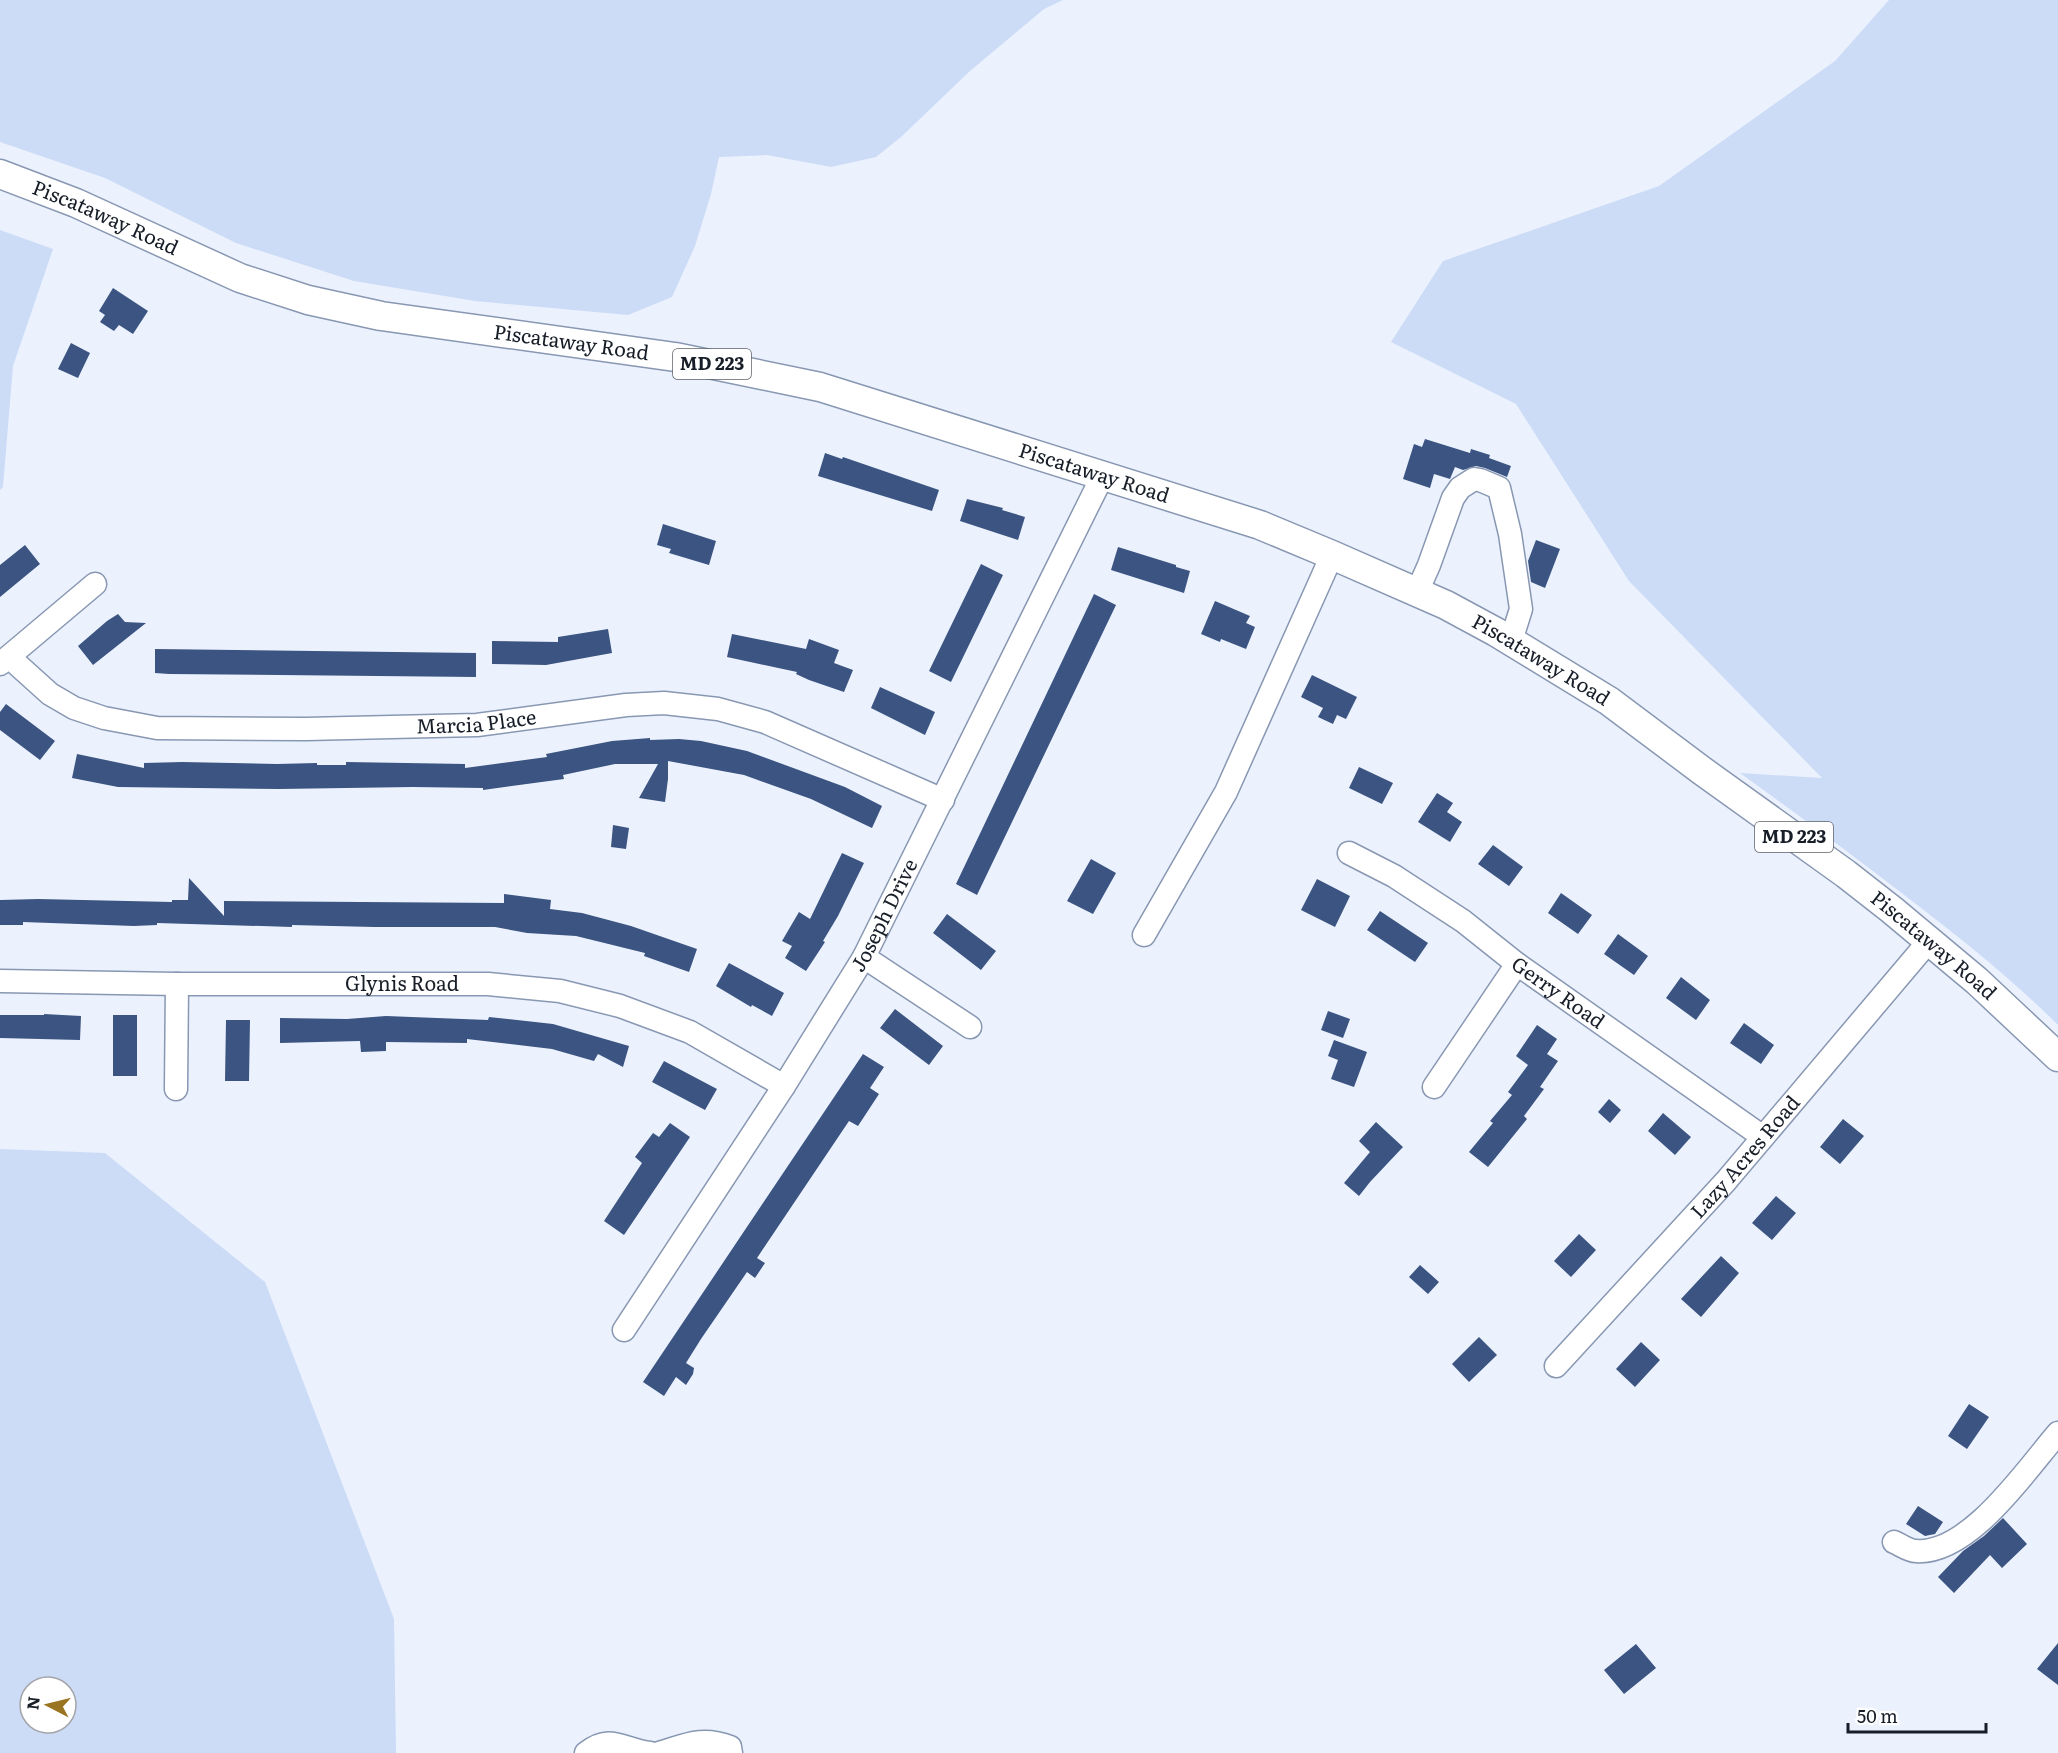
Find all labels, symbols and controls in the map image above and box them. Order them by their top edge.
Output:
street label: Piscataway Road [29,171,184,261]
street label: Piscataway Road [492,315,651,366]
road number: MD 223 [673,349,751,379]
street label: Piscataway Road [1015,433,1174,509]
street label: Piscataway Road [1467,605,1617,711]
street label: Marcia Place [416,700,538,739]
road number: MD 223 [1755,822,1833,852]
street label: Joseph Drive [842,853,924,977]
street label: Piscataway Road [1865,882,2005,1006]
street label: Gerry Road [1506,948,1612,1035]
street label: Glynis Road [345,967,459,997]
street label: Lazy Acres Road [1682,1088,1806,1224]
north arrow [18,1675,78,1735]
text: N [19,1695,45,1711]
scale bar [1848,1696,1986,1734]
text: 50 m [1857,1702,1898,1729]

